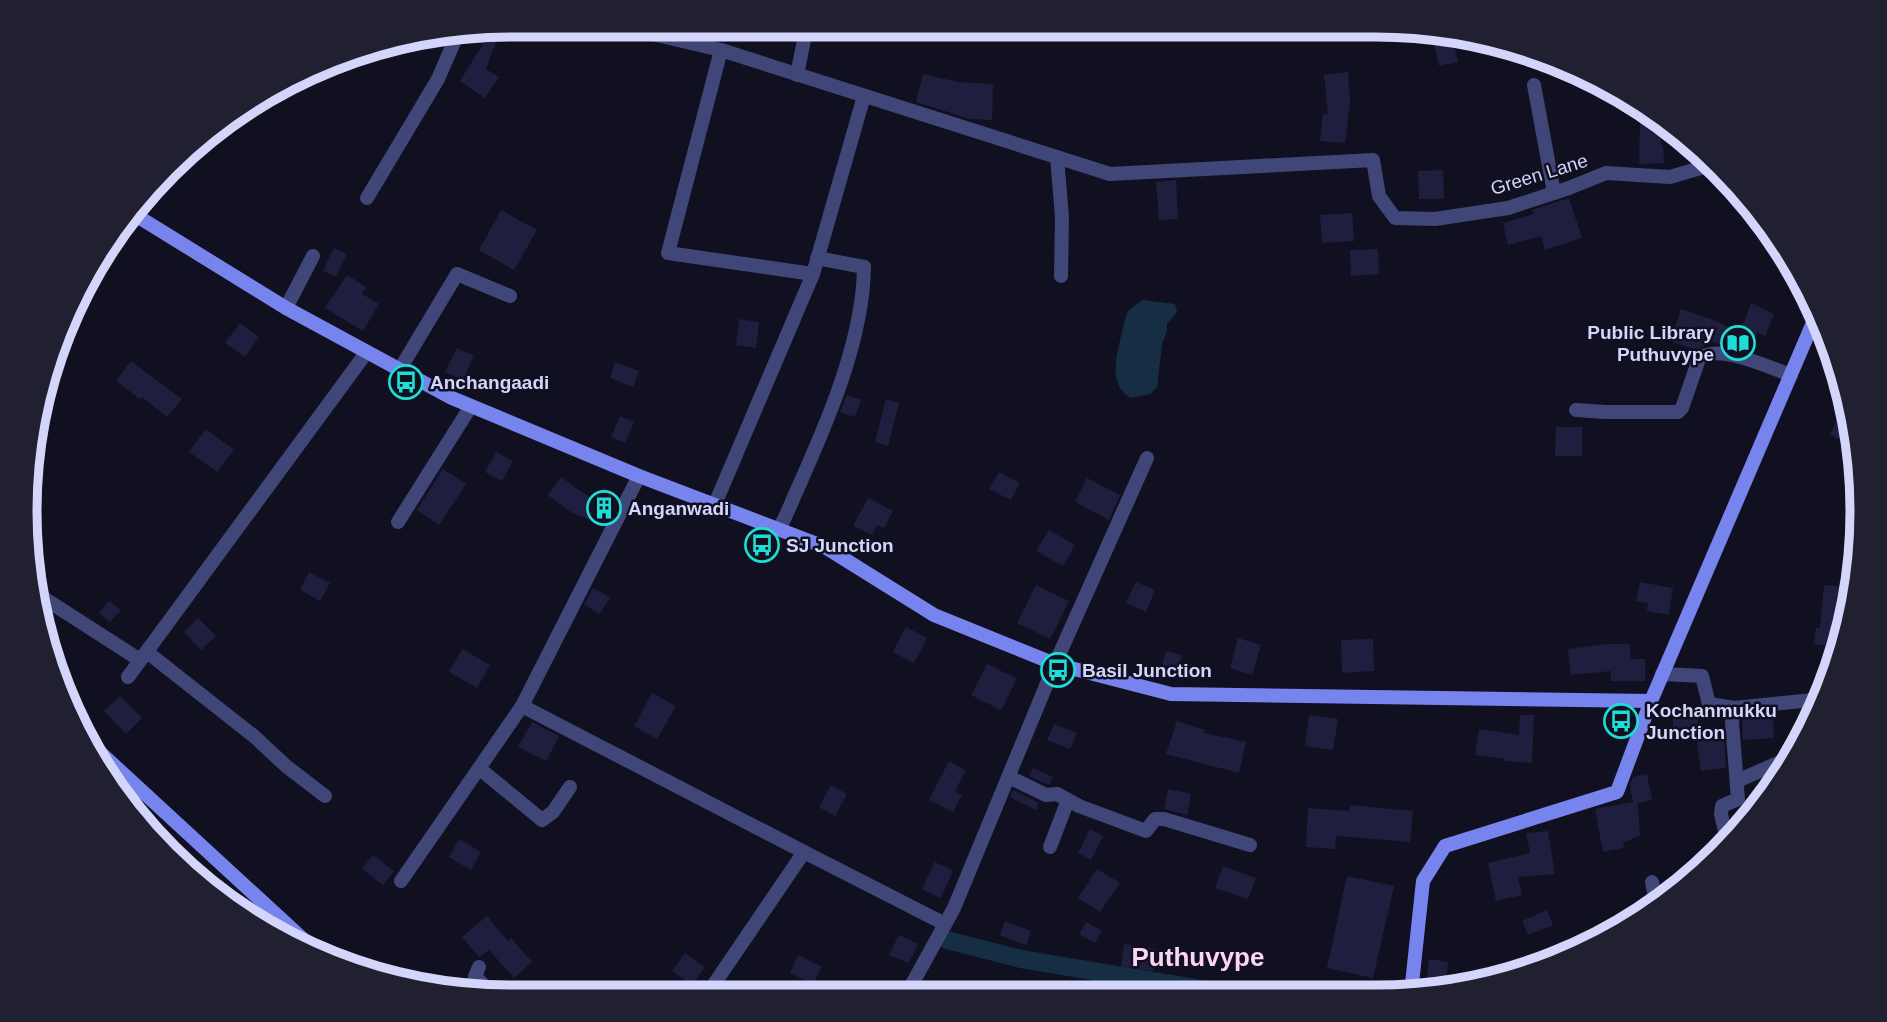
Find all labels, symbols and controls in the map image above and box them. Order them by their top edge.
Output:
street label: Green Lane [1488,150,1590,199]
place label: Public Library Puthuvype [1587,322,1714,365]
library icon: Public Library Puthuvype [1719,324,1757,362]
bus stop icon: Anchangaadi [387,363,425,401]
place label: Anchangaadi [430,372,549,393]
building icon: Anganwadi [585,489,623,527]
place label: Anganwadi [628,498,729,519]
bus stop icon: SJ Junction [743,526,781,564]
place label: SJ Junction [786,535,894,556]
bus stop icon: Basil Junction [1039,651,1077,689]
place label: Basil Junction [1082,660,1212,681]
place label: Kochanmukku Junction [1646,700,1777,743]
bus stop icon: Kochanmukku Junction [1602,702,1640,740]
district label: Puthuvype [1132,942,1264,972]

